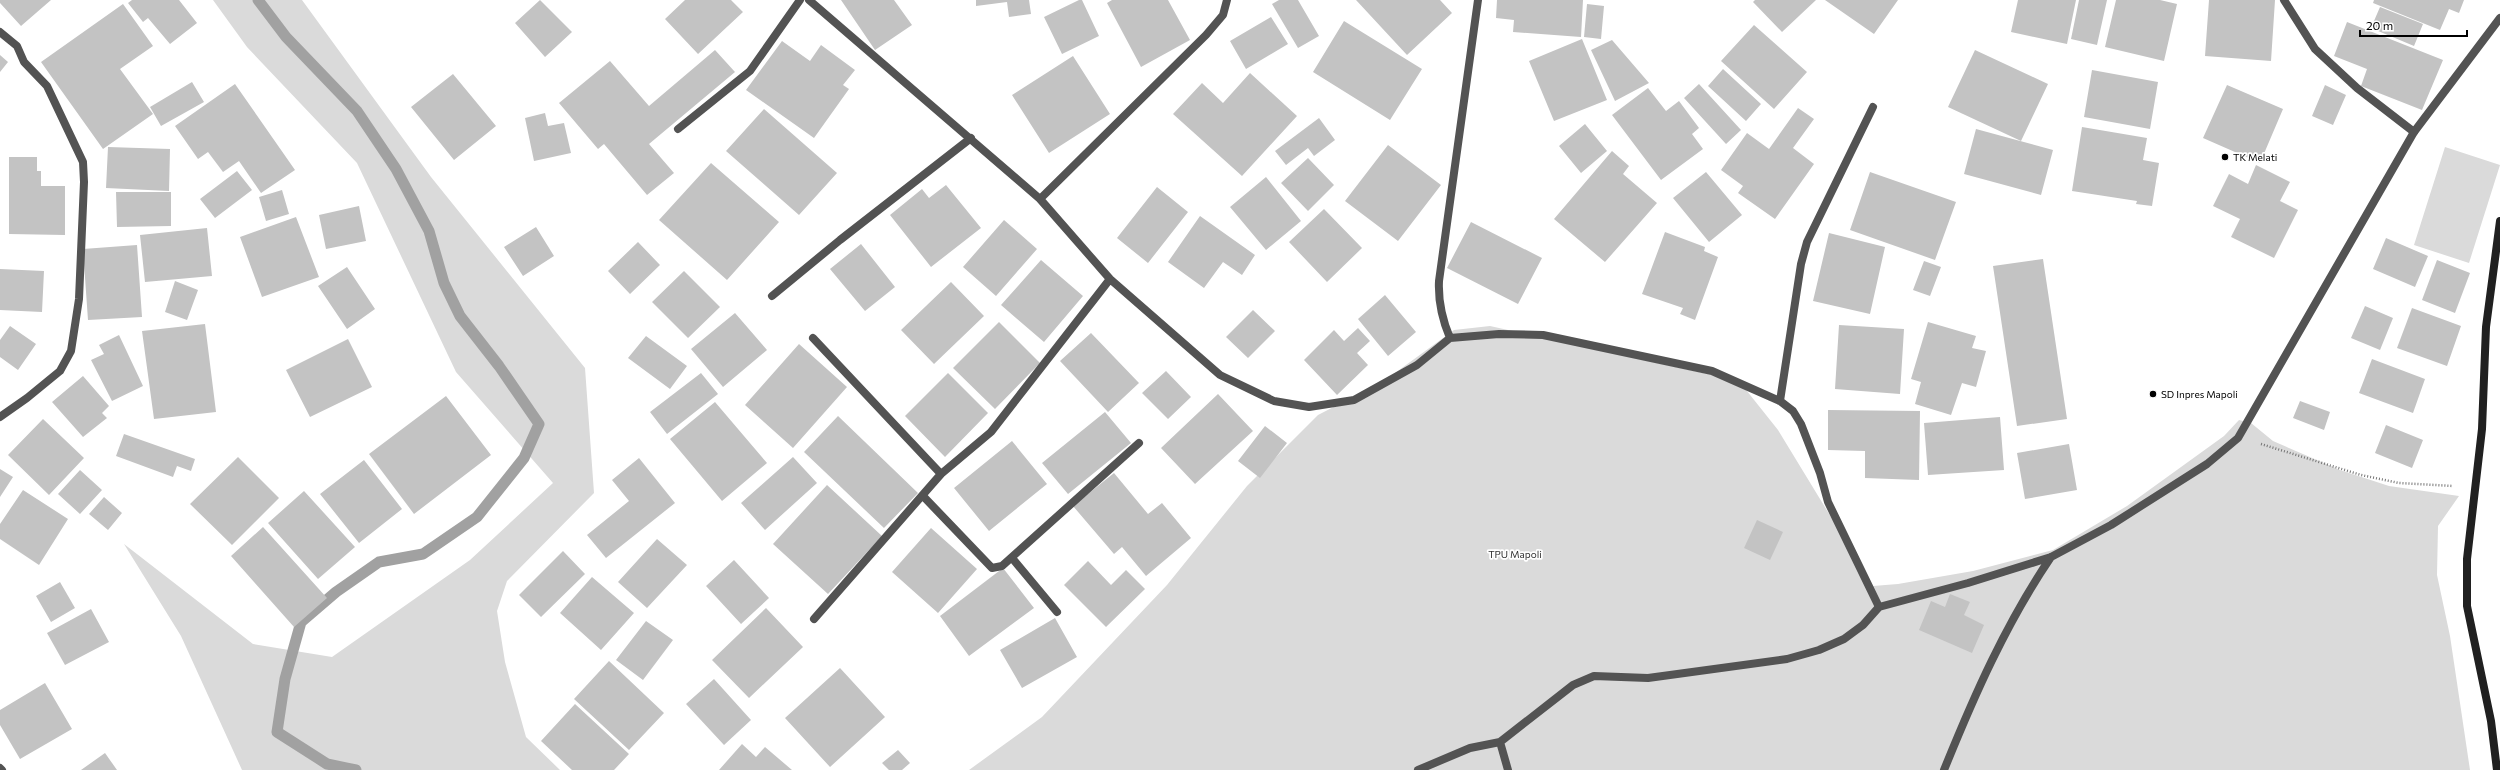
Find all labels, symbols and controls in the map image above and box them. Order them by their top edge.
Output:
scale bar [2360,12,2467,38]
text: 20 m [2366,18,2393,32]
place label: TK Melati [2233,151,2277,163]
marker: TK Melati [2220,152,2230,162]
place label: SD Inpres Mapoli [2161,388,2238,400]
marker: SD Inpres Mapoli [2148,389,2158,399]
park label: TPU Mapoli [1488,548,1542,560]

